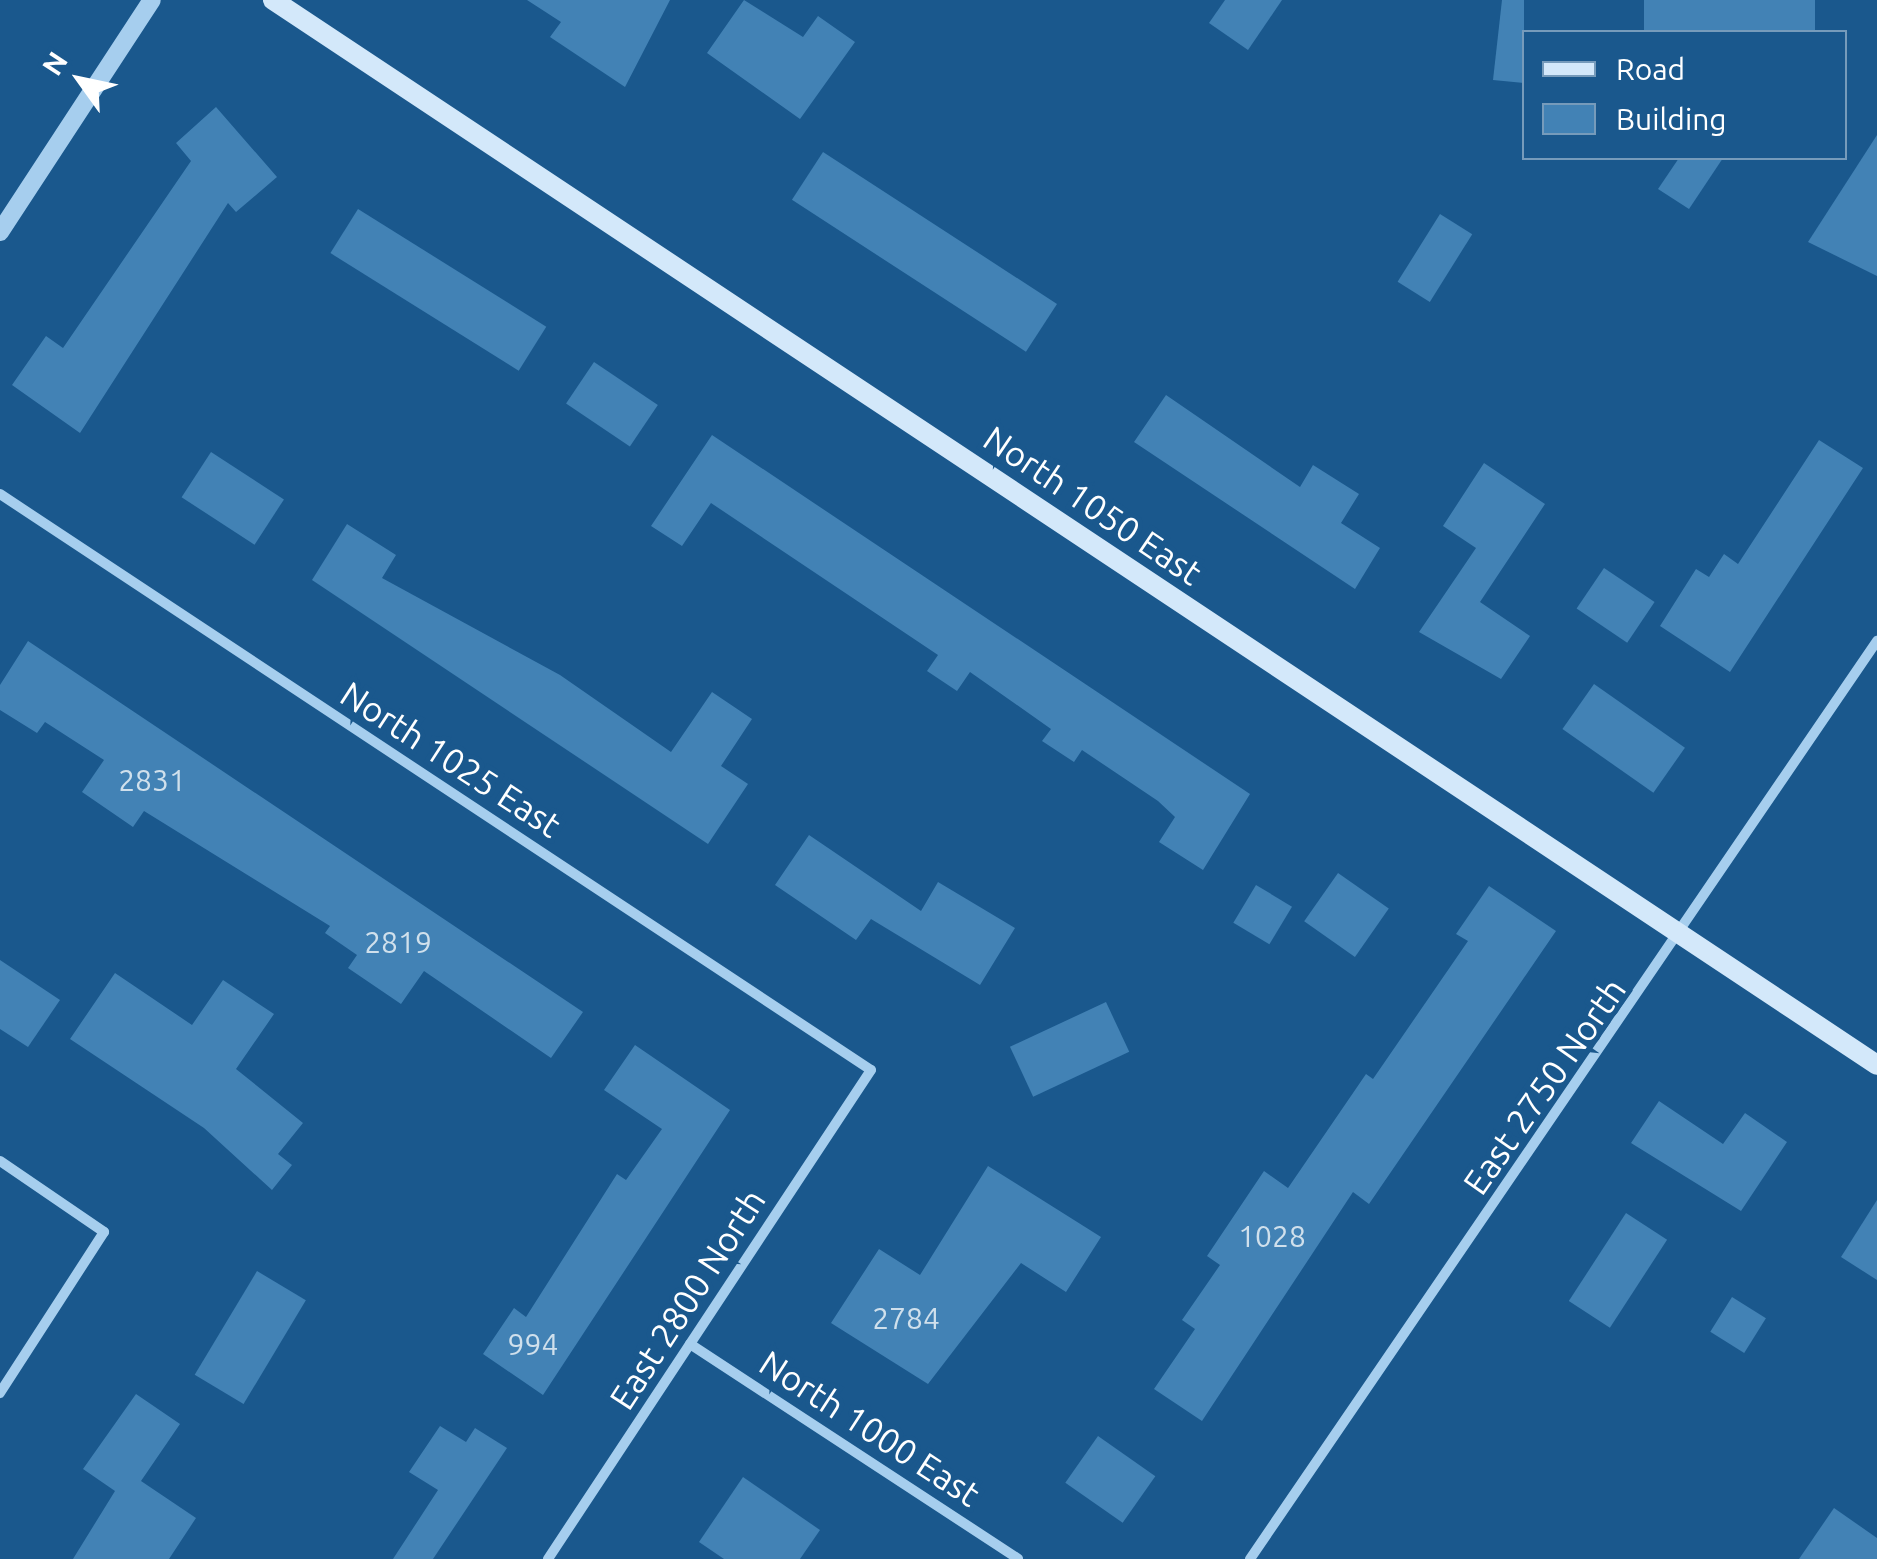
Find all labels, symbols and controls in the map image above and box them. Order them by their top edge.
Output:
north arrow [30,30,130,130]
legend [1522,30,1847,160]
text: N [36,46,73,81]
text: Road [1616,52,1685,86]
text: Building [1616,102,1727,136]
street label: North 1050 East [976,417,1210,593]
street label: North 1025 East [333,672,569,846]
house number: 2831 [118,762,186,798]
house number: 2819 [364,924,432,960]
street label: East 2750 North [1454,970,1634,1202]
street label: East 2800 North [600,1181,774,1417]
house number: 1028 [1238,1218,1306,1254]
house number: 2784 [872,1300,940,1336]
house number: 994 [508,1326,558,1362]
street label: North 1000 East [752,1341,988,1515]

